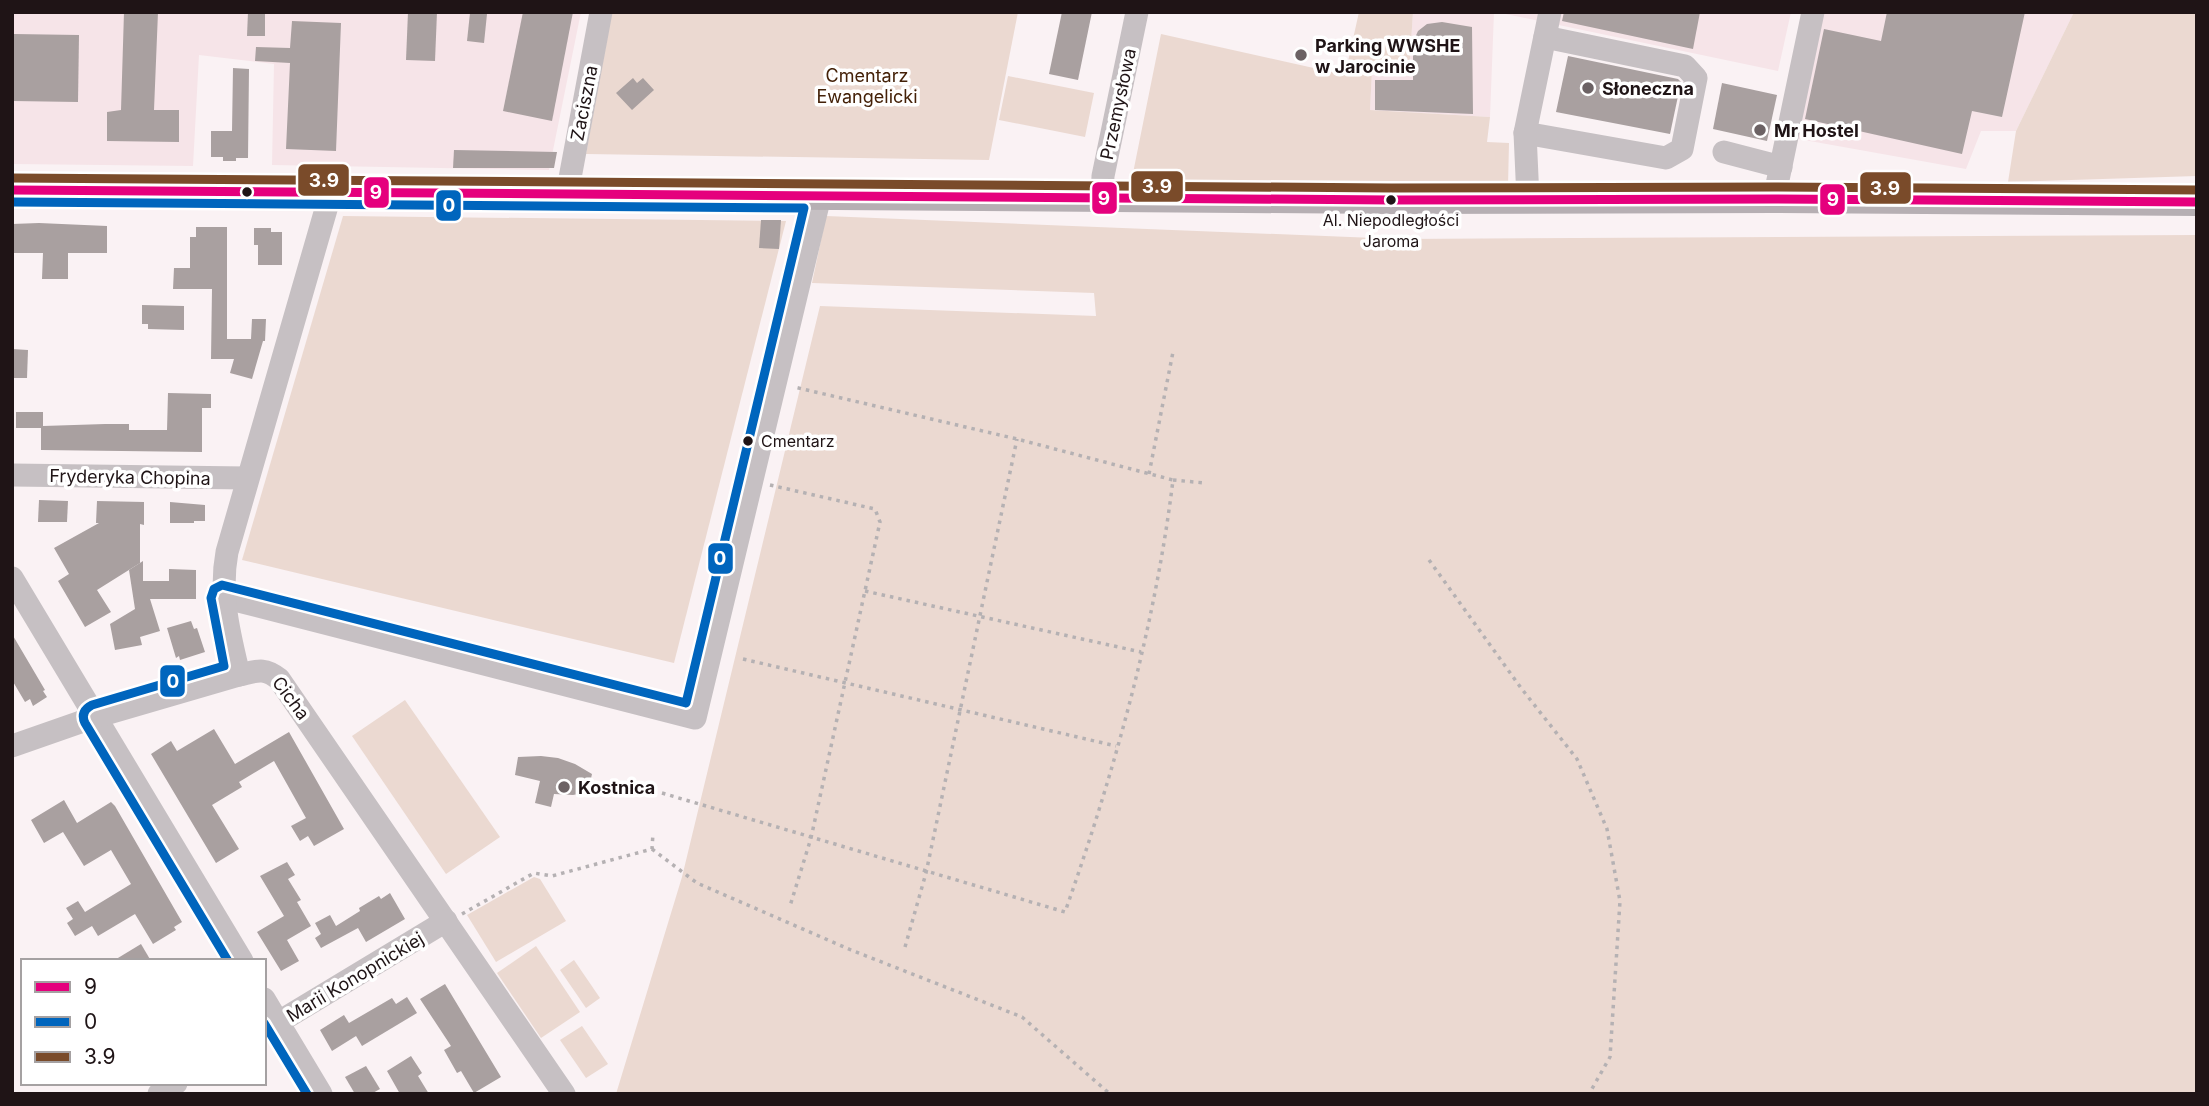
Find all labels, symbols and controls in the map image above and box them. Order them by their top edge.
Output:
place label: Parking WWSHE w Jarocinie [1315,35,1460,77]
street label: Przemysłowa [1096,46,1140,162]
marker: Parking WWSHE w Jarocinie [1293,47,1309,63]
street label: Zaciszna [566,64,602,142]
park label: Cmentarz Ewangelicki [816,65,918,107]
place label: Słoneczna [1602,78,1694,99]
marker: Słoneczna [1580,80,1596,96]
place label: Mr Hostel [1774,120,1859,141]
marker: Mr Hostel [1752,122,1768,138]
line badge: 3.9 [297,163,350,197]
text: 3.9 [309,169,339,192]
line badge: 3.9 [1130,170,1184,203]
line badge: 3.9 [1859,171,1912,205]
text: 3.9 [1142,175,1172,198]
line badge: 9 [363,176,390,209]
text: 3.9 [1870,177,1900,200]
text: 9 [370,181,382,204]
line badge: 9 [1091,181,1118,215]
line badge: 9 [1819,183,1846,216]
unlabelled marker [240,185,254,199]
text: 9 [1098,187,1110,210]
text: 9 [1827,188,1839,211]
line badge: 0 [435,189,462,222]
marker: Al. Niepodległości Jaroma [1384,193,1398,207]
text: 0 [443,194,455,217]
place label: Al. Niepodległości Jaroma [1323,210,1459,251]
place label: Cmentarz [761,431,835,451]
marker: Cmentarz [741,434,755,448]
street label: Fryderyka Chopina [49,465,211,489]
line badge: 0 [707,542,734,575]
text: 0 [714,547,726,570]
line badge: 0 [159,664,186,698]
text: 0 [167,670,179,693]
street label: Cicha [268,672,314,724]
place label: Kostnica [578,777,655,798]
marker: Kostnica [556,779,572,795]
street label: Marii Konopnickiej [283,928,427,1026]
legend [21,959,266,1085]
text: 9 [84,974,97,999]
text: 0 [84,1009,97,1034]
text: 3.9 [84,1044,115,1069]

